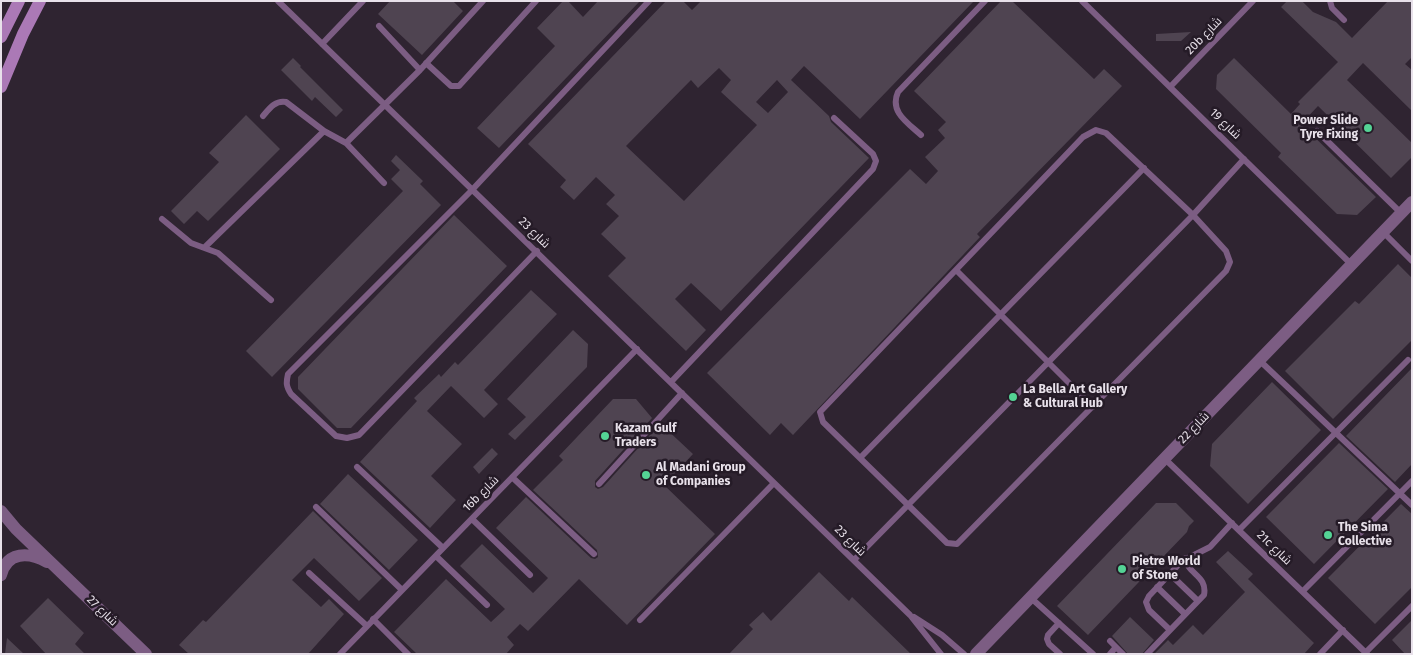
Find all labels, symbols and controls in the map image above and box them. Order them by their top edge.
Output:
street label: 20b شارع [1183,14,1225,58]
street label: شارع 19 [1206,106,1244,142]
place label: Power Slide Tyre Fixing [1293,114,1358,142]
marker: Power Slide Tyre Fixing [1362,122,1374,134]
street label: شارع 23 [515,215,553,251]
place label: La Bella Art Gallery & Cultural Hub [1023,383,1127,411]
marker: La Bella Art Gallery & Cultural Hub [1007,391,1019,403]
street label: شارع 22 [1176,409,1212,447]
place label: Kazam Gulf Traders [615,422,676,450]
marker: Kazam Gulf Traders [599,430,611,442]
place label: Al Madani Group of Companies [656,461,746,489]
marker: Al Madani Group of Companies [640,469,652,481]
street label: 16b شارع [460,473,502,515]
place label: The Sima Collective [1338,521,1392,549]
street label: شارع 23 [831,523,869,559]
street label: 21c شارع [1254,528,1294,568]
marker: The Sima Collective [1322,529,1334,541]
place label: Pietre World of Stone [1132,555,1200,583]
marker: Pietre World of Stone [1116,563,1128,575]
street label: شارع 27 [83,593,121,629]

